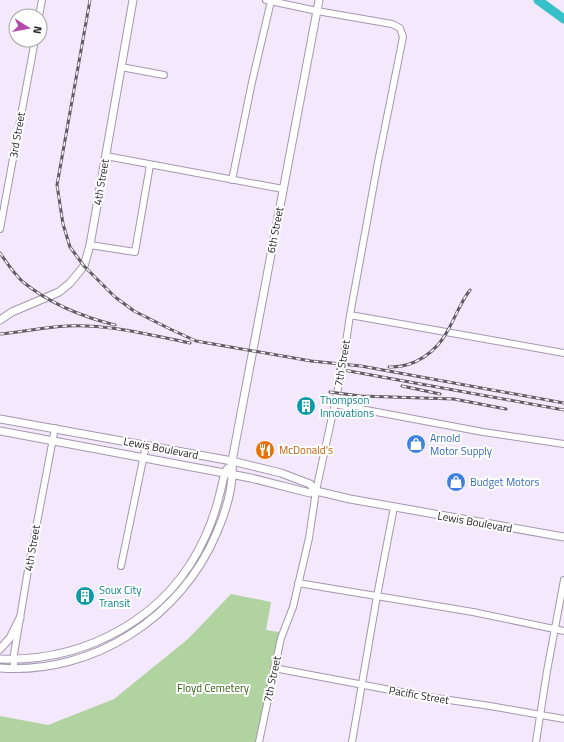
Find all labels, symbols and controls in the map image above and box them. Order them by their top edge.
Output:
north arrow [8,8,48,48]
text: N [29,25,46,35]
street label: 3rd Street [5,111,29,159]
street label: 4th Street [89,157,113,206]
street label: 6th Street [263,205,287,254]
street label: 7th Street [330,338,354,387]
place label: Thompson Innovations [320,392,374,421]
building icon: Thompson Innovations [295,395,317,417]
place label: Arnold Motor Supply [430,430,493,459]
street label: Lewis Boulevard [122,433,200,463]
shop icon: Arnold Motor Supply [405,433,427,455]
restaurant icon: McDonald's [254,439,276,461]
place label: McDonald's [279,442,333,458]
shop icon: Budget Motors [445,471,467,493]
place label: Budget Motors [470,474,539,490]
street label: Lewis Boulevard [436,508,514,536]
street label: 4th Street [20,523,44,572]
place label: Soux City Transit [99,582,142,611]
building icon: Soux City Transit [74,585,96,607]
street label: 7th Street [259,654,285,704]
park label: Floyd Cemetery [177,680,250,696]
street label: Pacific Street [388,682,450,708]

